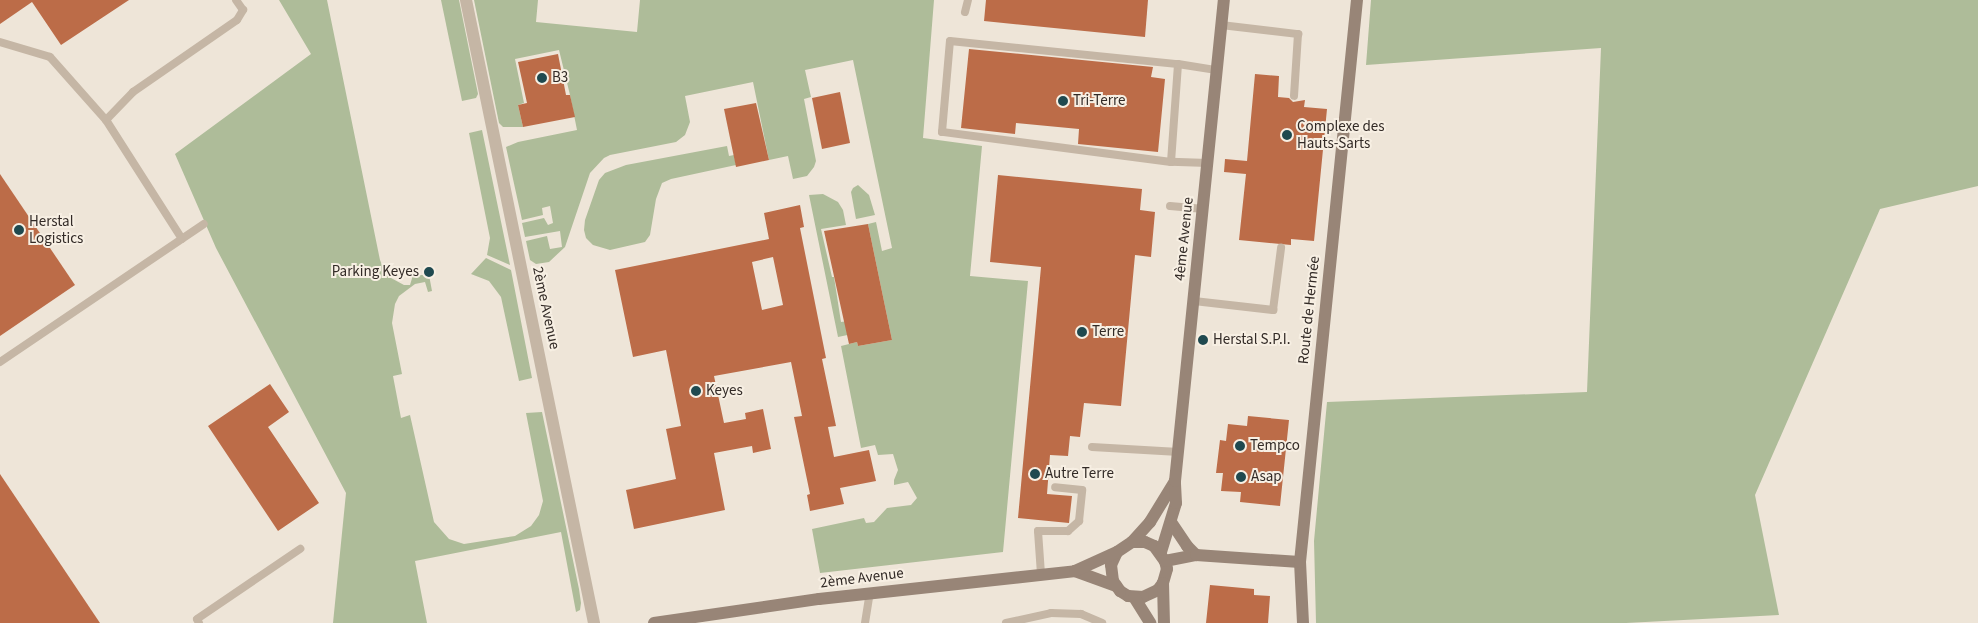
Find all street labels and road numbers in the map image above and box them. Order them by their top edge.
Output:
street label: 4ème Avenue [1171,196,1197,282]
street label: Route de Hermée [1294,255,1324,365]
street label: 2ème Avenue [528,265,564,351]
street label: 2ème Avenue [819,564,905,592]

